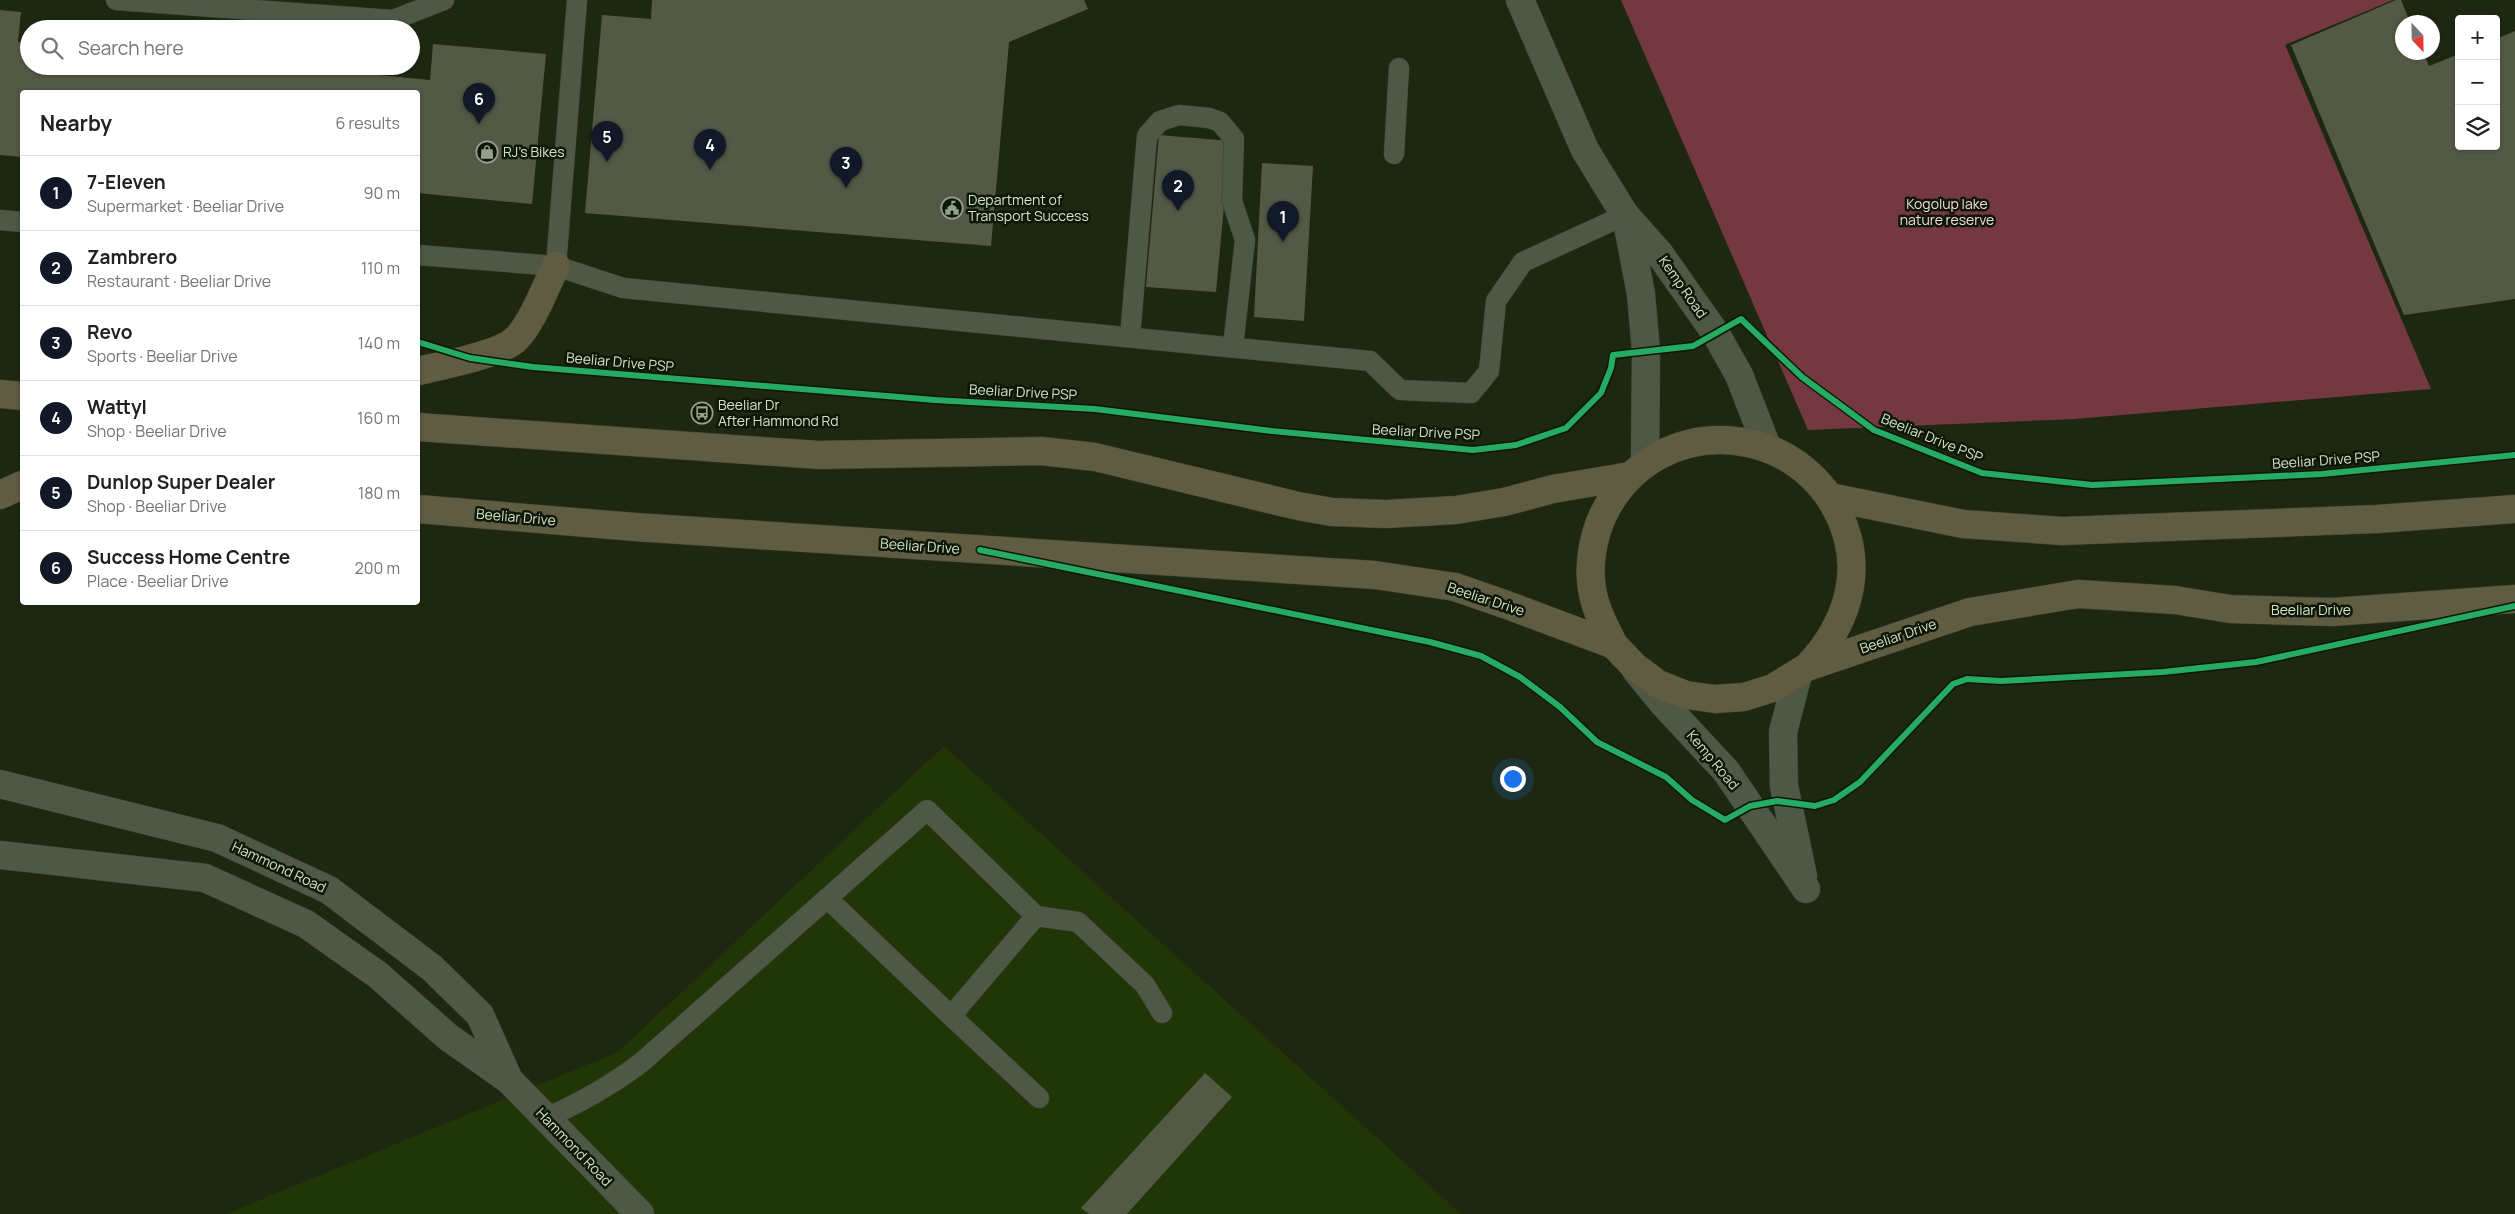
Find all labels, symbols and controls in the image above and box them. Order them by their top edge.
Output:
north arrow [2395,15,2440,60]
map controls [2455,15,2500,150]
button: + [2455,15,2500,60]
search box [20,20,420,75]
icon: search [38,34,66,62]
text: Search here [78,35,184,61]
button: − [2455,60,2500,105]
pin: 6 [463,83,495,124]
button: layers [2455,105,2500,150]
text: Nearby [40,109,112,137]
text: 6 results [335,112,400,134]
pin: 5 [591,121,623,162]
pin: 4 [694,129,726,170]
shop icon: RJ's Bikes [475,140,499,164]
place label: RJ's Bikes [503,142,565,161]
pin: 3 [830,147,862,188]
text: 7-Eleven [87,169,166,195]
pin: 2 [1162,170,1194,211]
text: 1 [52,182,60,204]
text: 90 m [364,182,400,204]
place label: Department of Transport Success [968,190,1089,225]
park label: Kogolup lake nature reserve [1900,194,1994,229]
text: Supermarket · Beeliar Drive [87,195,284,217]
public building icon: Department of Transport Success [940,196,964,220]
pin: 1 [1267,201,1299,242]
text: Zambrero [87,244,177,270]
street label: Kemp Road [1655,252,1712,322]
text: 2 [51,257,61,279]
text: 110 m [361,257,400,279]
text: Restaurant · Beeliar Drive [87,270,271,292]
text: Revo [87,319,132,345]
text: 3 [51,332,61,354]
text: 140 m [358,332,400,354]
text: Sports · Beeliar Drive [87,345,238,367]
street label: Beeliar Drive PSP [565,347,675,376]
street label: Beeliar Drive PSP [969,379,1078,404]
text: Wattyl [87,394,147,420]
place label: Beeliar Dr After Hammond Rd [718,395,839,430]
bus stop icon: Beeliar Dr After Hammond Rd [690,401,714,425]
text: 4 [51,407,61,429]
text: 160 m [357,407,400,429]
street label: Beeliar Drive PSP [1878,408,1986,467]
street label: Beeliar Drive PSP [1372,419,1481,444]
text: Shop · Beeliar Drive [87,420,227,442]
street label: Beeliar Drive PSP [2271,446,2381,473]
text: Dunlop Super Dealer [87,469,275,495]
text: 5 [51,482,61,504]
text: 180 m [358,482,400,504]
text: Shop · Beeliar Drive [87,495,227,517]
street label: Beeliar Drive [475,504,557,529]
street label: Beeliar Drive [880,533,961,558]
text: Success Home Centre [87,544,290,570]
text: 6 [51,557,61,579]
text: 200 m [355,557,400,579]
text: Place · Beeliar Drive [87,570,229,592]
street label: Beeliar Drive [1445,577,1527,620]
street label: Beeliar Drive [2271,600,2351,619]
street label: Beeliar Drive [1857,614,1939,658]
street label: Kemp Road [1683,726,1744,793]
your location [1500,766,1526,792]
street label: Hammond Road [229,836,329,897]
street label: Hammond Road [532,1103,617,1190]

